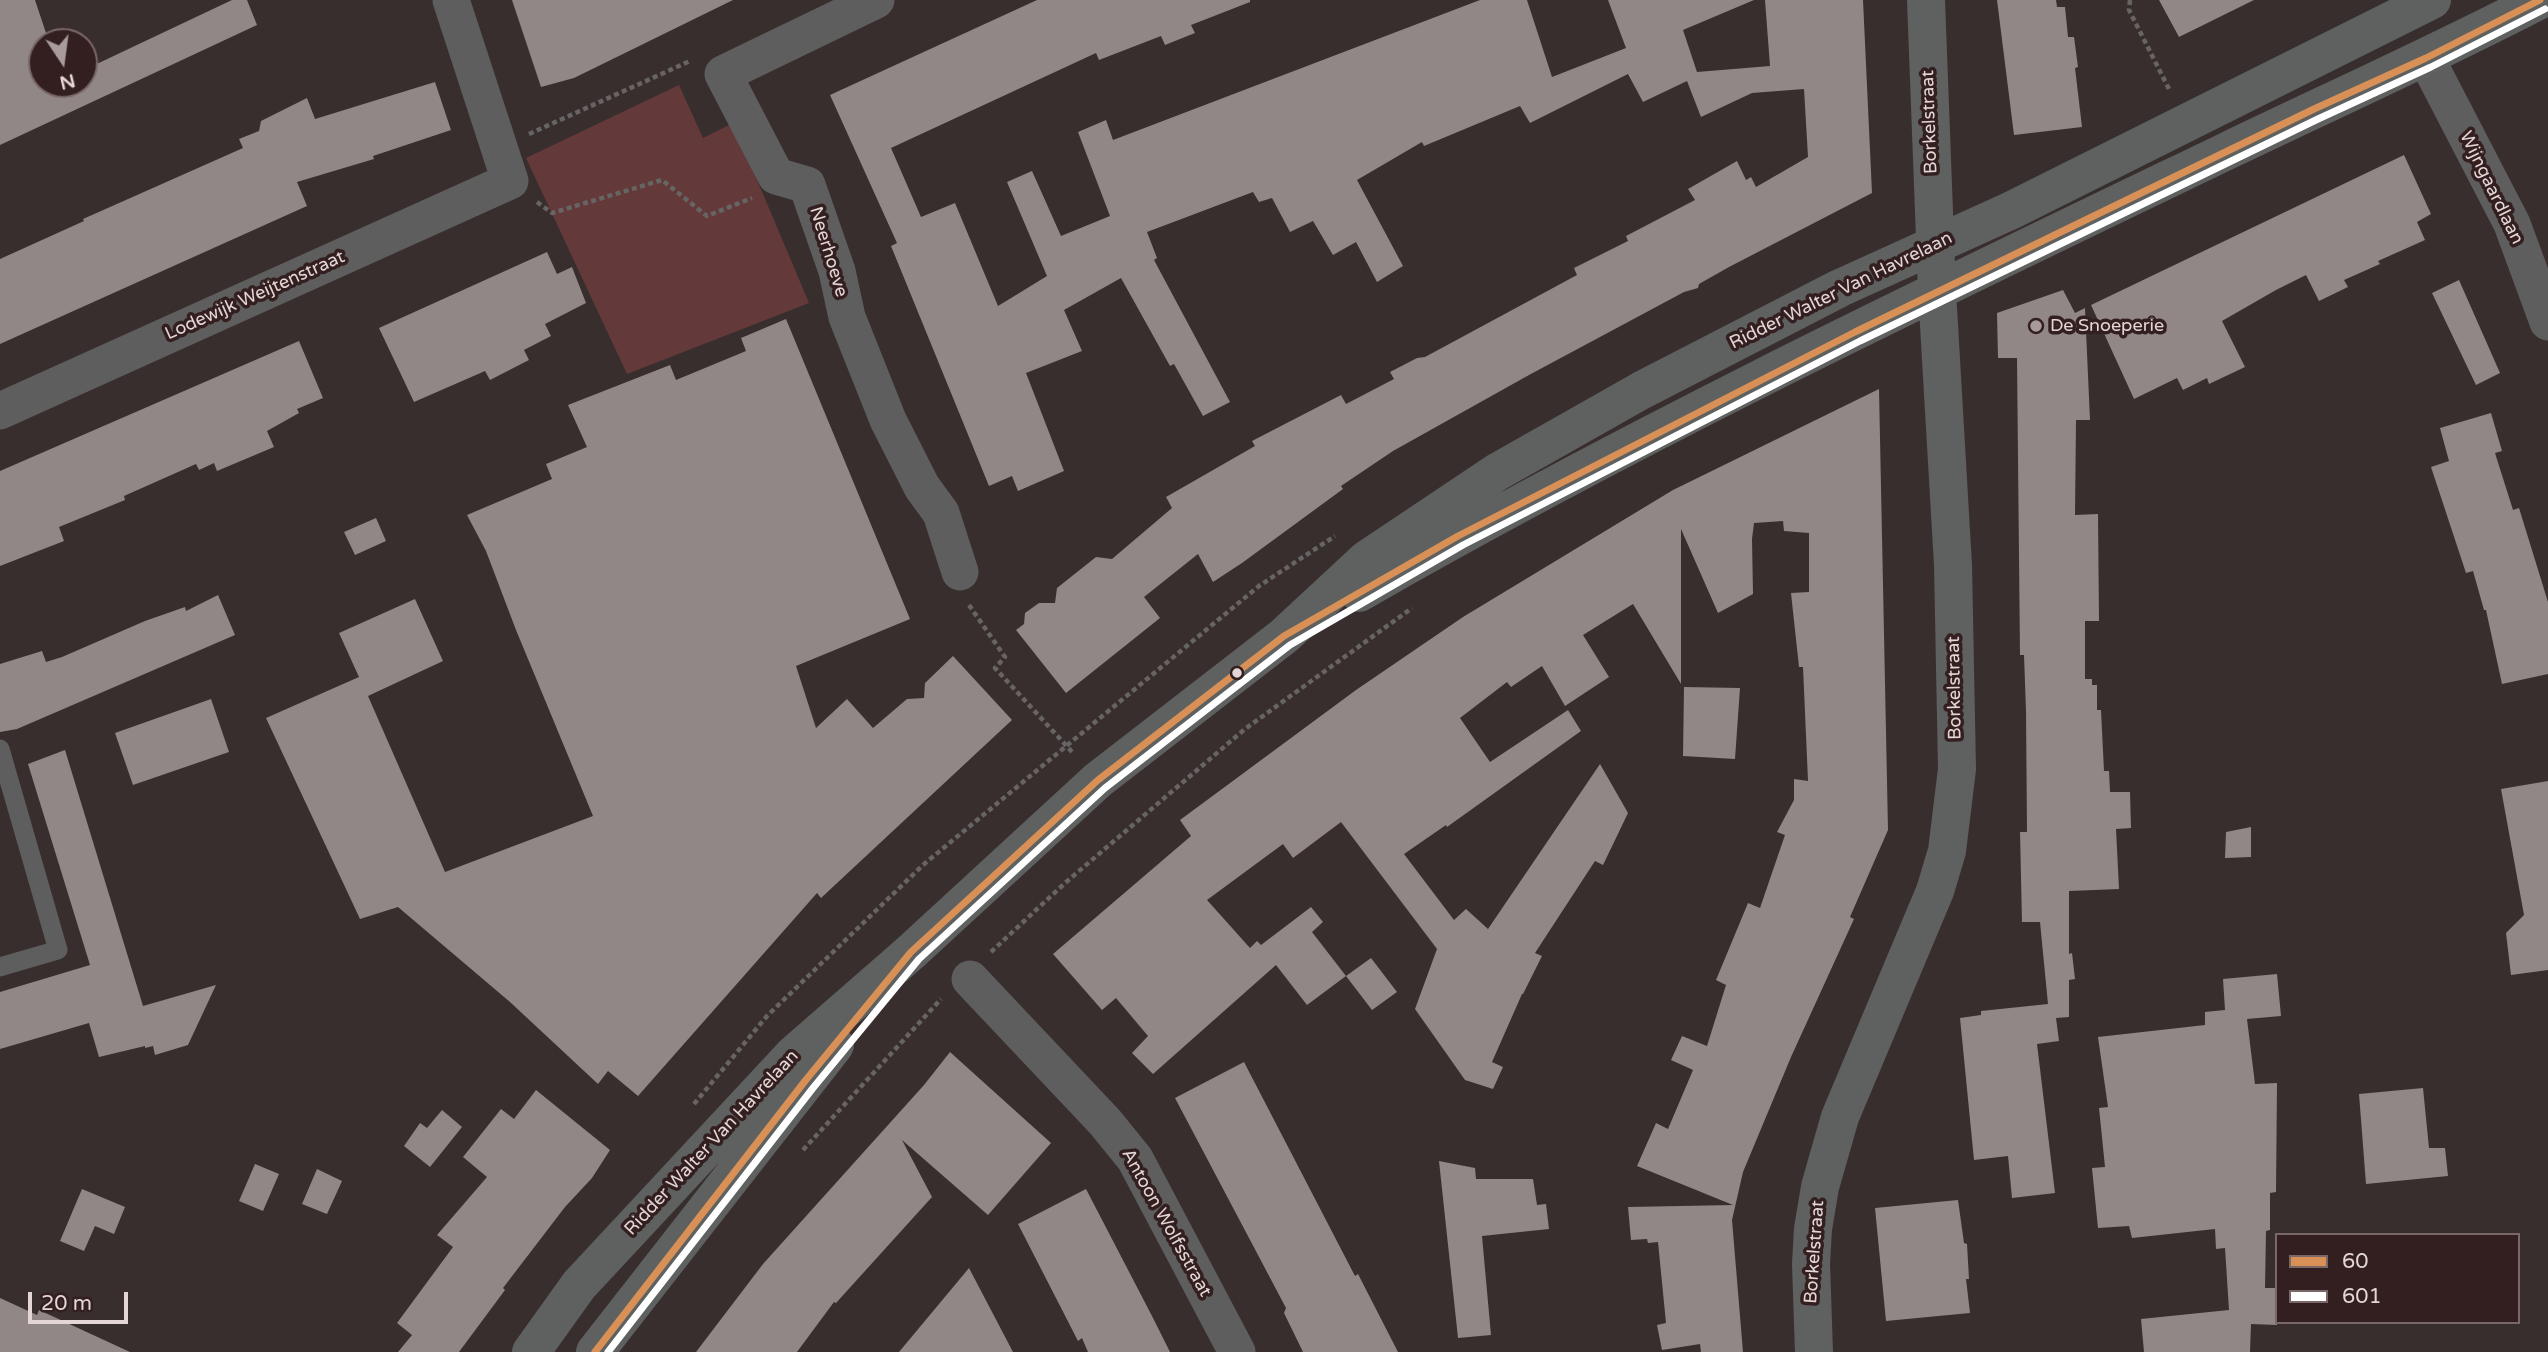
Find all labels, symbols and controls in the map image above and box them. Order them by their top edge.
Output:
north arrow [28,28,98,98]
text: N [57,69,77,94]
street label: Borkelstraat [1917,70,1943,174]
street label: Wijngaardlaan [2454,128,2528,248]
street label: Neerhoeve [804,204,852,300]
street label: Ridder Walter Van Havrelaan [1726,228,1956,354]
street label: Lodewijk Weijtenstraat [162,247,348,345]
place label: De Snoeperie [2050,315,2164,337]
marker: De Snoeperie [2028,318,2044,334]
street label: Borkelstraat [1943,636,1967,740]
unlabelled marker [1230,666,1244,680]
street label: Ridder Walter Van Havrelaan [620,1046,804,1240]
street label: Antoon Wolfsstraat [1116,1145,1216,1301]
street label: Borkelstraat [1801,1199,1829,1305]
legend [2275,1233,2520,1324]
text: 60 [2342,1249,2368,1274]
scale bar [32,1278,131,1322]
text: 601 [2342,1284,2382,1309]
text: 20 m [41,1291,92,1316]

